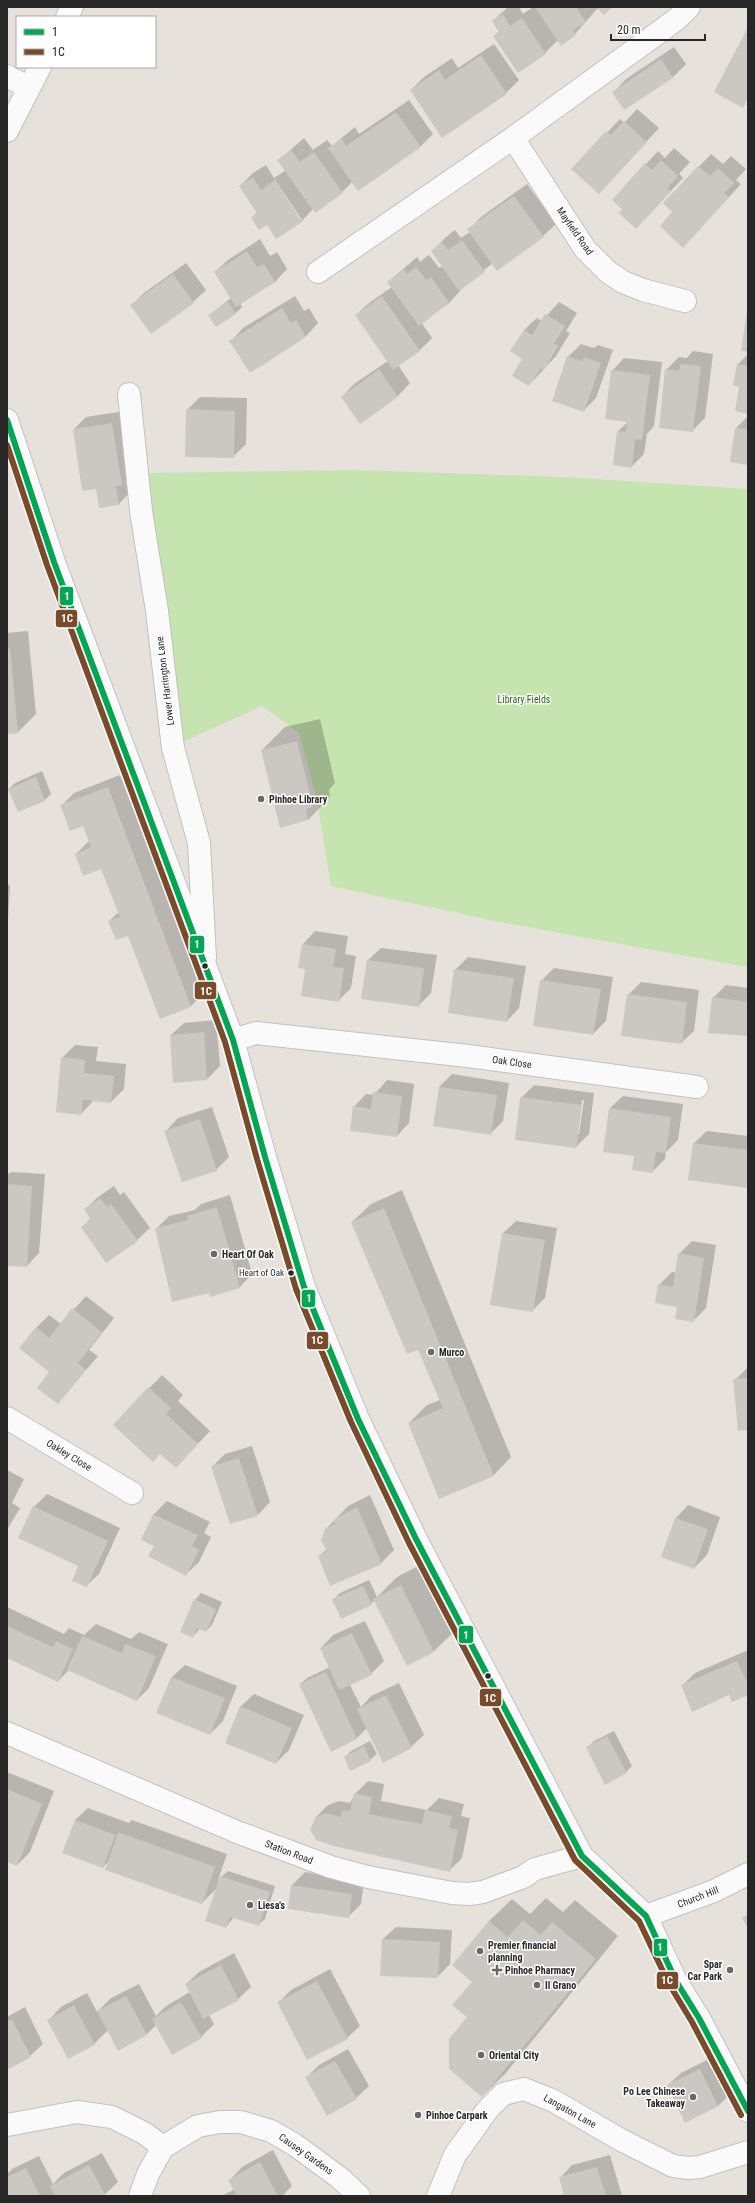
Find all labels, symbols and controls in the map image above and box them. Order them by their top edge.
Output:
legend [16,16,156,68]
scale bar [611,16,705,42]
text: 20 m [617,23,641,37]
text: 1 [52,25,58,39]
text: 1C [52,45,65,59]
street label: Mayfield Road [555,205,595,257]
line badge: 1 [59,586,74,606]
text: 1 [64,590,70,603]
line badge: 1C [55,609,78,628]
text: 1C [61,612,73,625]
street label: Lower Harrington Lane [154,636,176,726]
park label: Library Fields [498,694,551,705]
marker: Pinhoe Library [256,794,266,804]
place label: Pinhoe Library [269,794,328,805]
line badge: 1 [189,935,205,954]
text: 1 [194,938,200,951]
unlabelled marker [200,961,210,971]
line badge: 1C [194,981,217,1000]
text: 1C [200,985,212,998]
street label: Oak Close [492,1054,533,1070]
marker: Heart Of Oak [209,1249,219,1259]
place label: Heart Of Oak [222,1249,274,1260]
place label: Heart of Oak [239,1268,284,1278]
marker: Heart of Oak [286,1268,296,1278]
line badge: 1 [301,1289,316,1308]
text: 1 [306,1292,312,1305]
line badge: 1C [306,1331,329,1350]
text: 1C [311,1334,323,1347]
marker: Murco [426,1347,436,1357]
place label: Murco [439,1347,464,1358]
street label: Oakley Close [44,1437,94,1473]
line badge: 1 [458,1625,474,1644]
text: 1 [463,1629,469,1642]
unlabelled marker [483,1671,493,1681]
line badge: 1C [479,1688,502,1707]
text: 1C [484,1692,496,1705]
street label: Station Road [263,1838,315,1866]
street label: Church Hill [676,1884,720,1910]
marker: Liesa's [245,1900,255,1910]
place label: Liesa's [258,1900,285,1911]
line badge: 1 [653,1938,668,1957]
place label: Premier financial planning [488,1940,556,1963]
text: 1 [657,1941,663,1954]
marker: Premier financial planning [475,1946,485,1956]
place label: Spar Car Park [688,1959,723,1982]
marker: Pinhoe Pharmacy [492,1965,502,1975]
place label: Pinhoe Pharmacy [505,1965,575,1976]
marker: Spar Car Park [725,1965,735,1975]
line badge: 1C [656,1971,679,1990]
text: 1C [661,1974,673,1987]
marker: Il Grano [532,1980,542,1990]
place label: Il Grano [545,1980,576,1991]
marker: Oriental City [476,2050,486,2060]
place label: Oriental City [489,2050,539,2061]
place label: Po Lee Chinese Takeaway [623,2086,686,2109]
street label: Langaton Lane [542,2092,598,2130]
marker: Po Lee Chinese Takeaway [688,2092,698,2102]
marker: Pinhoe Carpark [413,2110,423,2120]
place label: Pinhoe Carpark [426,2110,488,2121]
street label: Causey Gardens [277,2131,336,2177]

